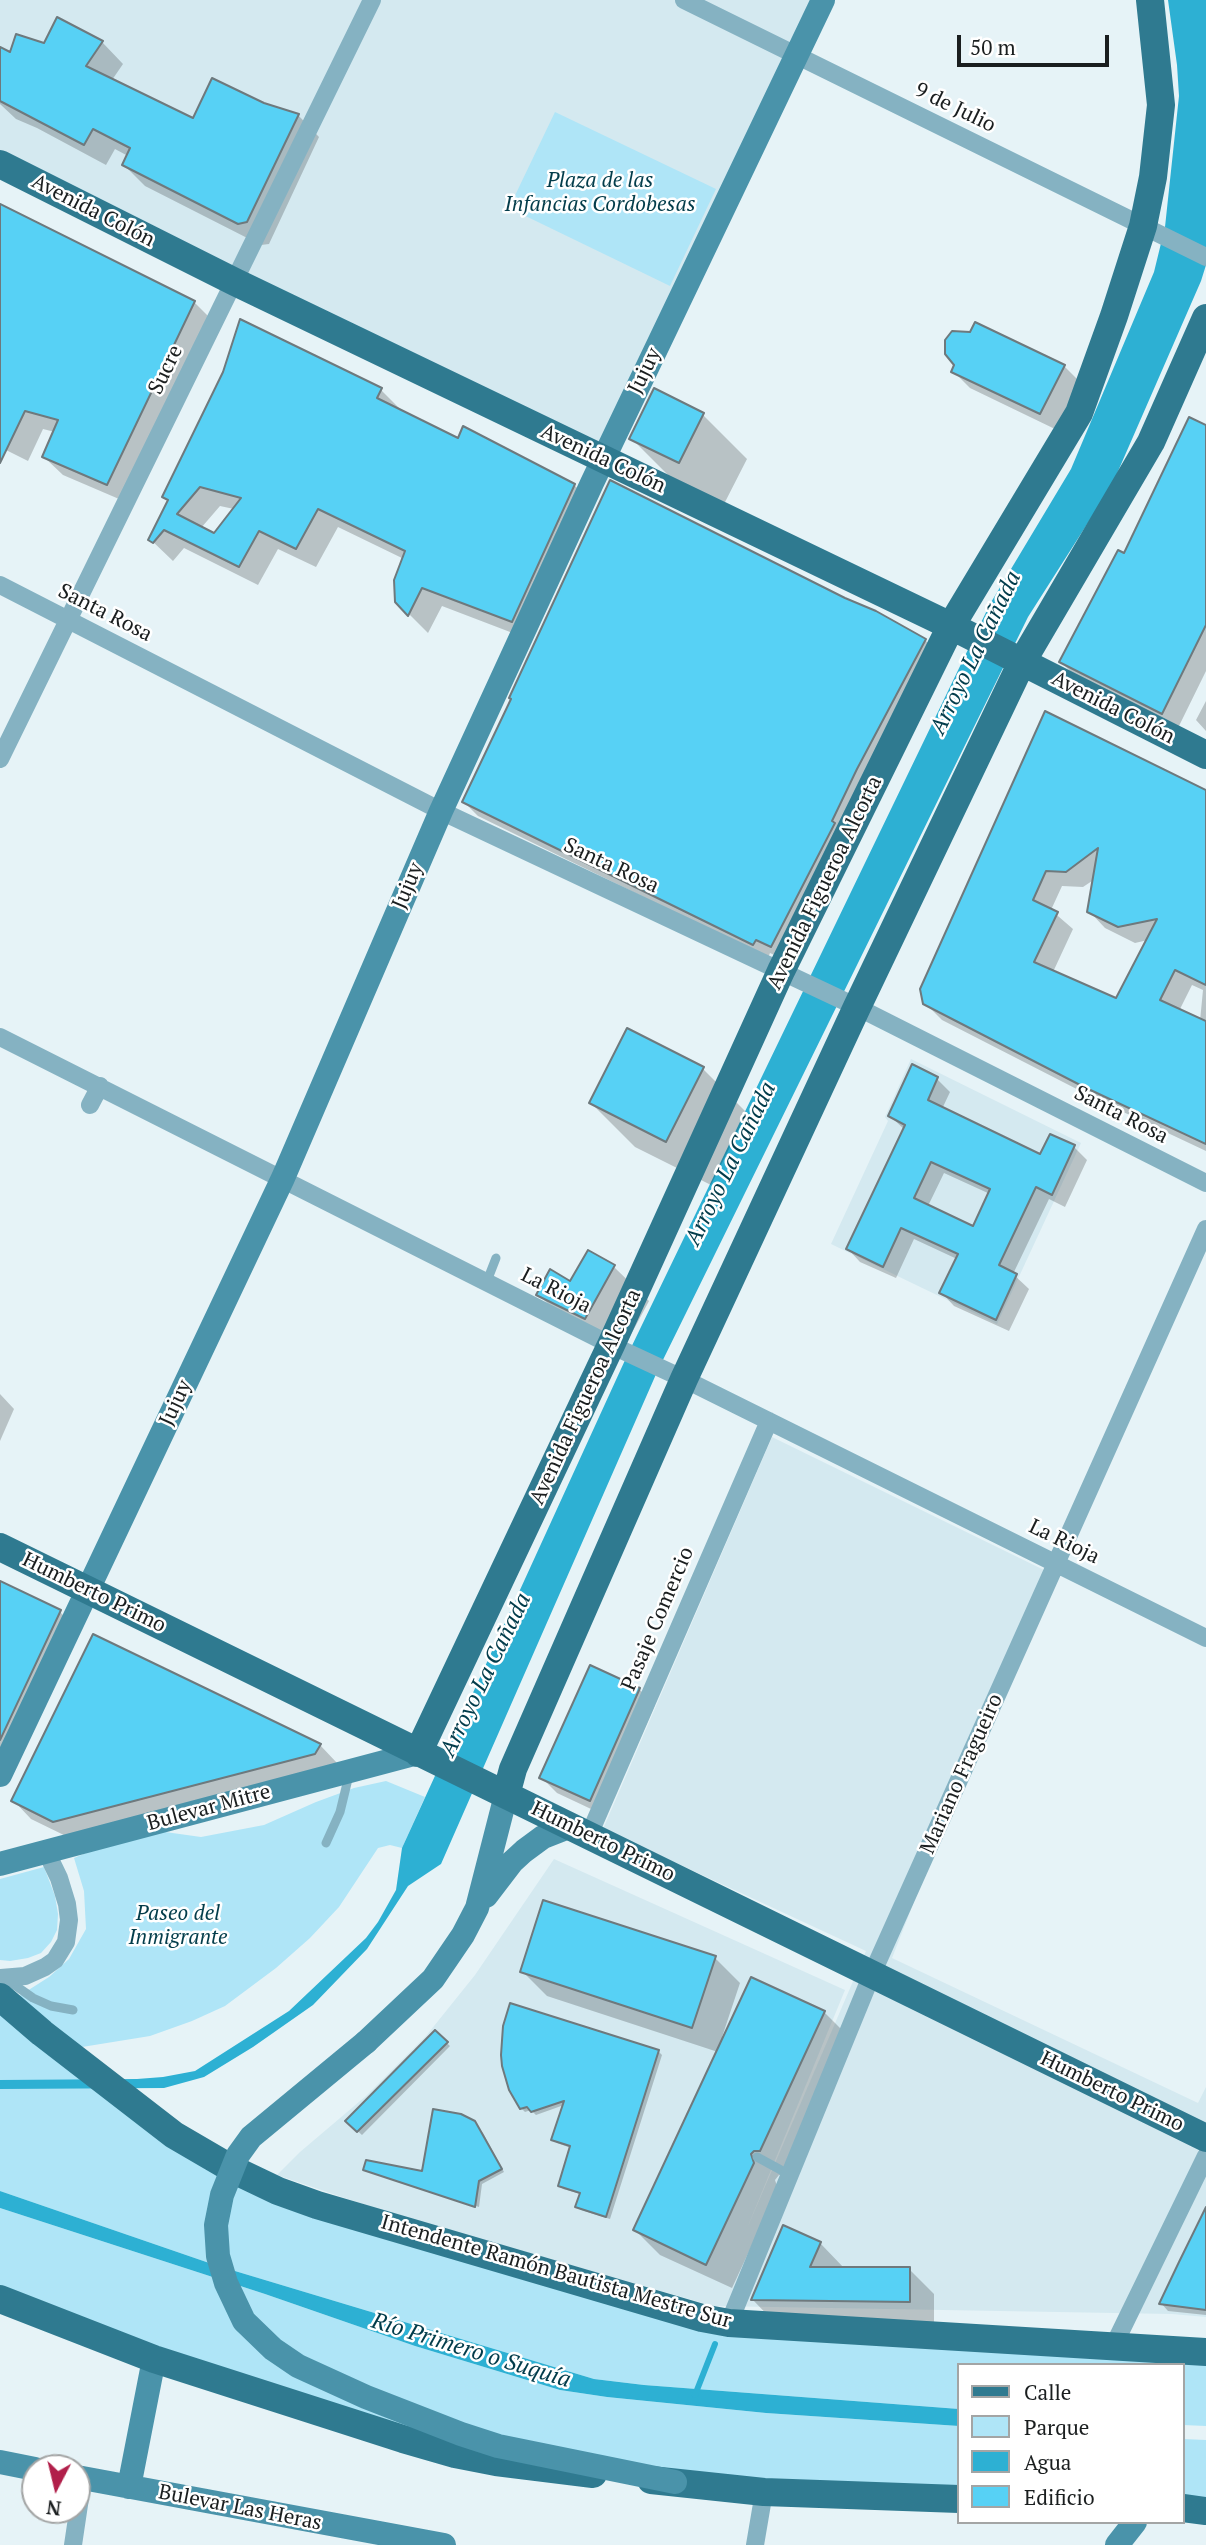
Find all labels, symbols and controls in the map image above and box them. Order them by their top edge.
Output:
scale bar [961,21,1113,65]
text: 50 m [970,33,1016,61]
street label: 9 de Julio [910,78,1000,138]
park label: Plaza de las Infancias Cordobesas [505,168,695,218]
street label: Avenida Colón [27,169,159,253]
street label: Sucre [143,341,189,399]
street label: Jujuy [623,344,667,398]
street label: Avenida Colón [537,419,669,499]
water label: Arroyo La Cañada [924,567,1028,739]
street label: Santa Rosa [54,579,156,647]
street label: Avenida Colón [1047,666,1179,750]
street label: Avenida Figueroa Alcorta [762,772,888,994]
street label: Santa Rosa [559,833,663,899]
street label: Jujuy [387,859,429,913]
water label: Arroyo La Cañada [679,1078,783,1250]
street label: Santa Rosa [1070,1081,1172,1149]
street label: La Rioja [517,1263,595,1319]
street label: Avenida Figueroa Alcorta [525,1285,647,1509]
street label: Jujuy [154,1376,198,1430]
street label: La Rioja [1025,1514,1103,1570]
street label: Pasaje Comercio [616,1543,700,1695]
street label: Humberto Primo [18,1547,170,1639]
water label: Arroyo La Cañada [434,1589,538,1761]
street label: Mariano Fragueiro [915,1690,1009,1858]
street label: Bulevar Mitre [144,1779,274,1837]
street label: Humberto Primo [527,1796,679,1888]
park label: Paseo del Inmigrante [128,1901,228,1951]
street label: Humberto Primo [1036,2046,1188,2138]
street label: Intendente Ramón Bautista Mestre Sur [378,2210,734,2334]
water label: Río Primero o Suquía [368,2308,574,2394]
legend [958,2363,1185,2524]
text: Calle [1024,2378,1071,2406]
text: Parque [1024,2413,1089,2441]
text: Agua [1024,2448,1071,2476]
north arrow [21,2454,91,2524]
street label: Bulevar Las Heras [156,2480,324,2536]
text: Edificio [1024,2483,1095,2511]
text: N [45,2495,62,2522]

